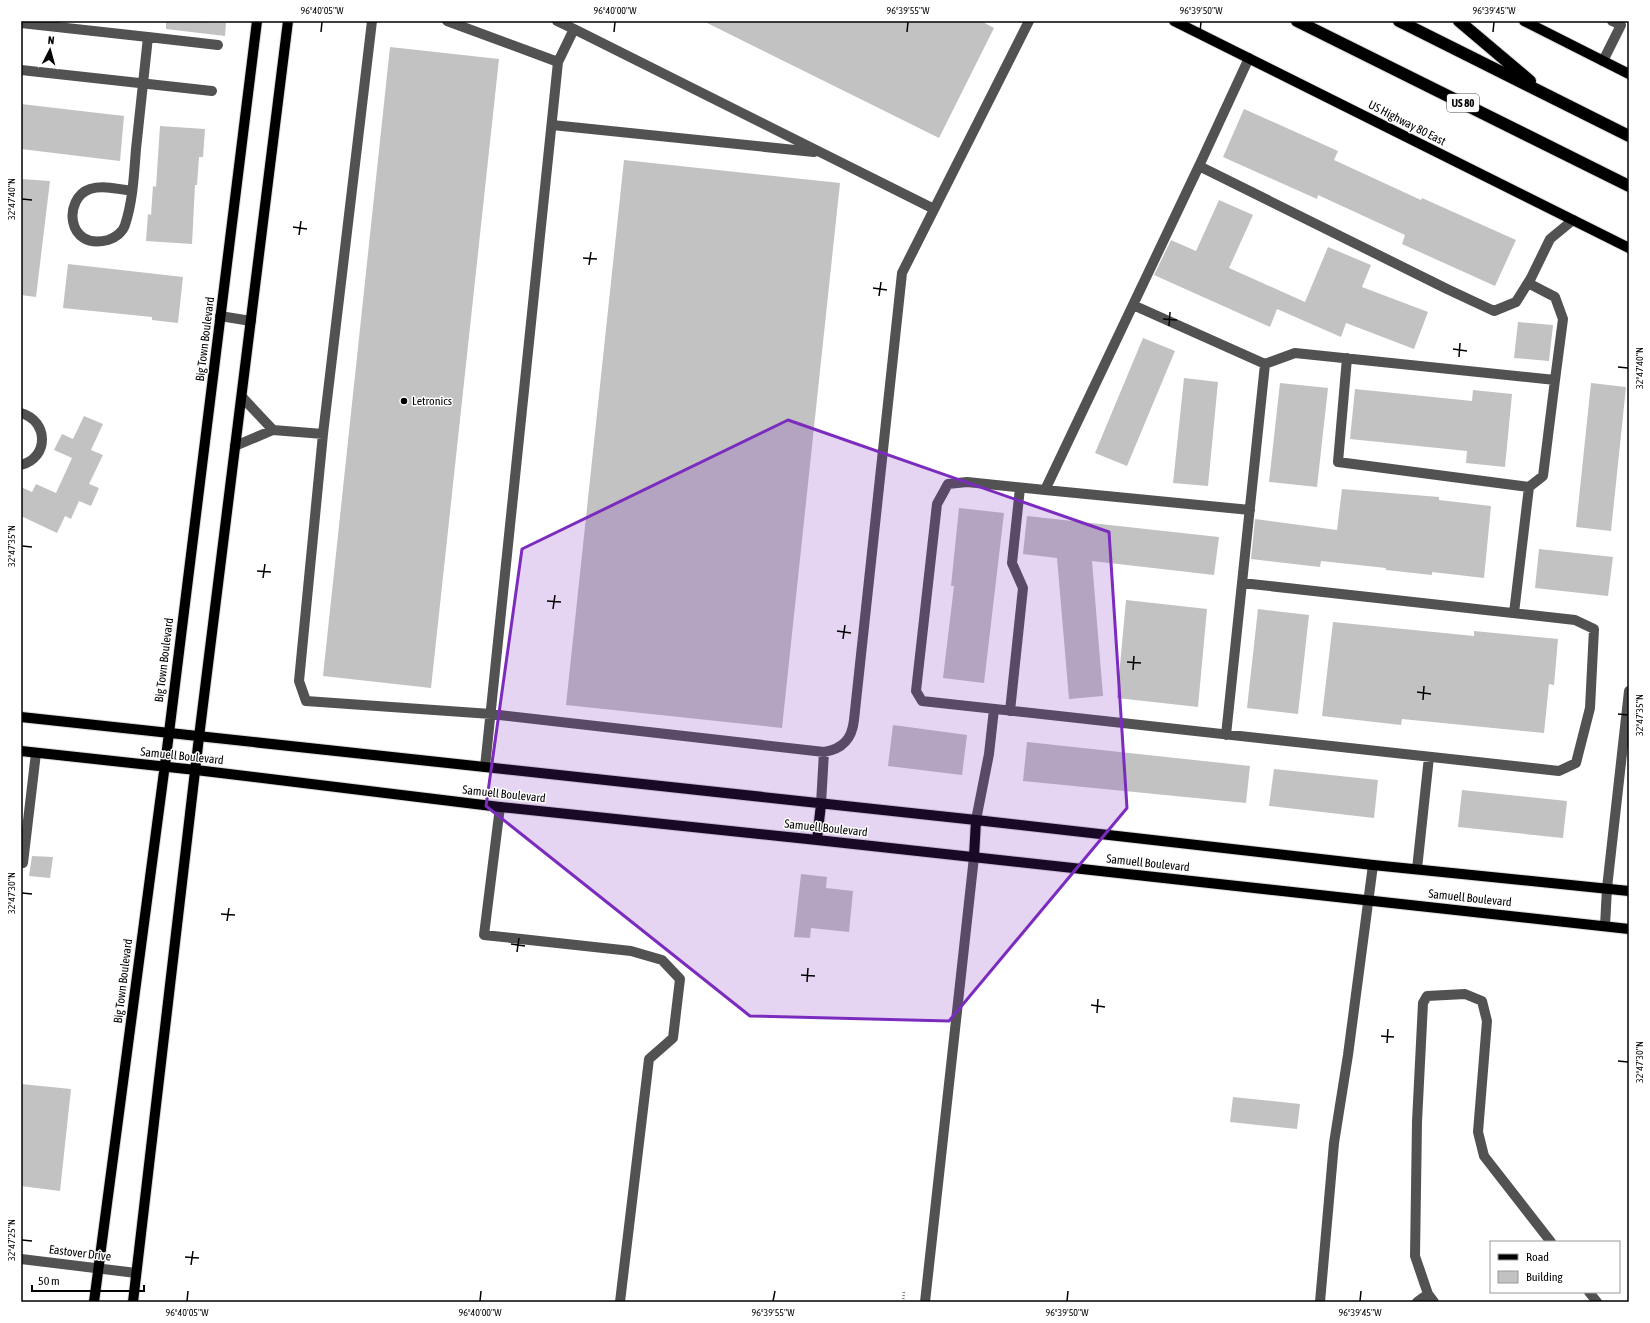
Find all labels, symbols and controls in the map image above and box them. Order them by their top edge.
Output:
text: 96°40'05"W [300,5,344,16]
text: 96°40'00"W [593,5,637,16]
text: 96°39'55"W [886,5,930,16]
text: 96°39'50"W [1179,5,1223,16]
text: 96°39'45"W [1472,5,1516,16]
north arrow [30,30,70,70]
text: N [47,34,55,46]
road number: US 80 [1447,94,1479,112]
street label: US Highway 80 East [1366,97,1449,149]
text: 32°47'40"N [6,178,17,220]
street label: Big Town Boulevard [193,296,217,382]
text: 32°47'40"N [1634,347,1645,389]
place label: Letronics [412,394,452,408]
marker: Letronics [399,396,409,406]
text: 32°47'35"N [6,525,17,567]
street label: Big Town Boulevard [152,617,176,703]
text: 32°47'35"N [1634,694,1645,736]
street label: Samuell Boulevard [140,745,224,767]
street label: Samuell Boulevard [462,783,546,805]
street label: Samuell Boulevard [784,817,868,839]
street label: Samuell Boulevard [1106,852,1190,874]
text: 32°47'30"N [6,872,17,914]
street label: Samuell Boulevard [1428,887,1512,909]
street label: Big Town Boulevard [111,938,135,1024]
text: 32°47'30"N [1634,1041,1645,1083]
text: 32°47'25"N [6,1219,17,1261]
legend [1490,1241,1620,1293]
street label: Eastover Drive [48,1242,112,1264]
text: Road [1526,1250,1549,1264]
scale bar [32,1267,144,1293]
text: Building [1526,1270,1564,1284]
text: 50 m [38,1274,60,1288]
text: 96°40'05"W [165,1307,209,1318]
text: 96°40'00"W [458,1307,502,1318]
text: 96°39'55"W [751,1307,795,1318]
text: 96°39'50"W [1045,1307,1089,1318]
text: 96°39'45"W [1338,1307,1382,1318]

